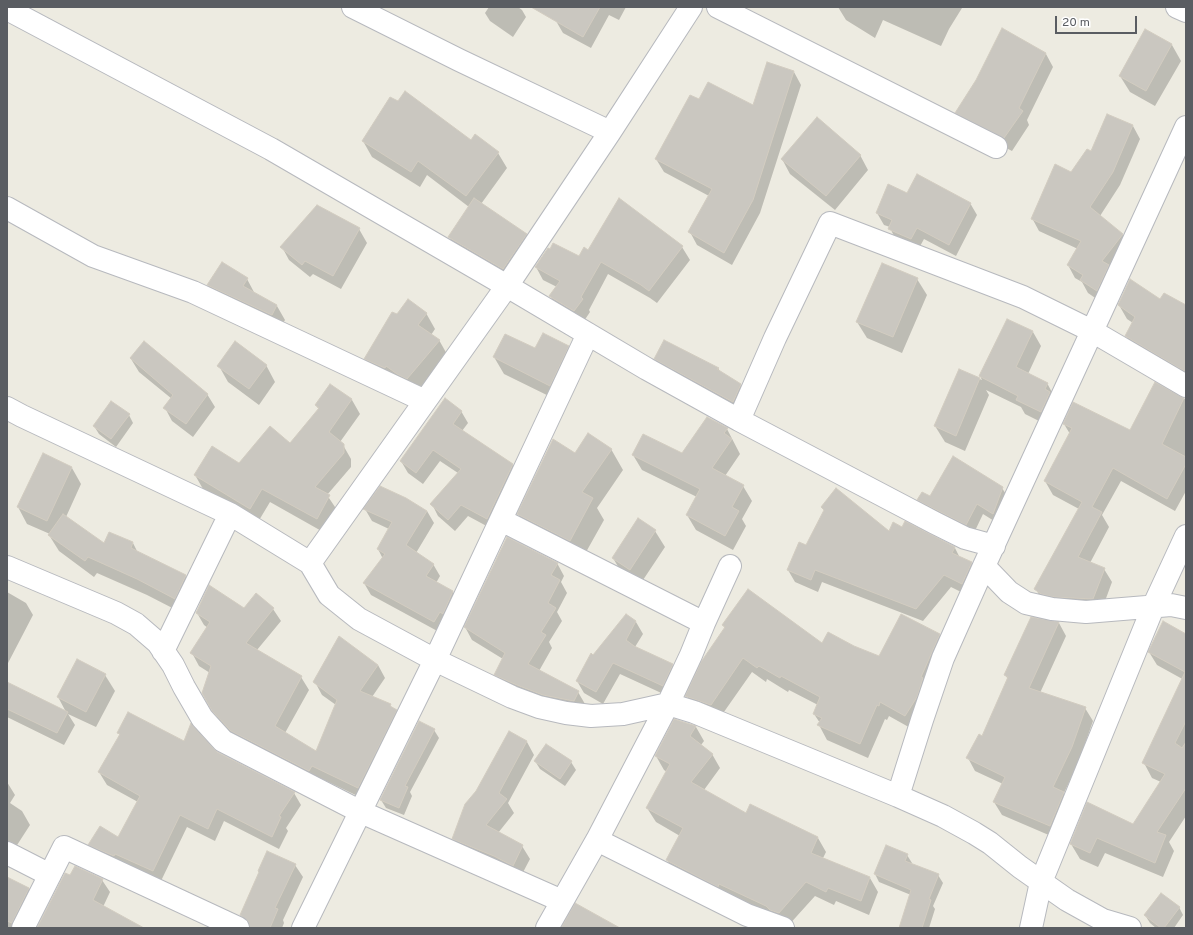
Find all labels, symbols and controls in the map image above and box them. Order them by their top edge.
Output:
scale bar [1057,8,1139,34]
text: 20 m [1062,15,1090,31]

